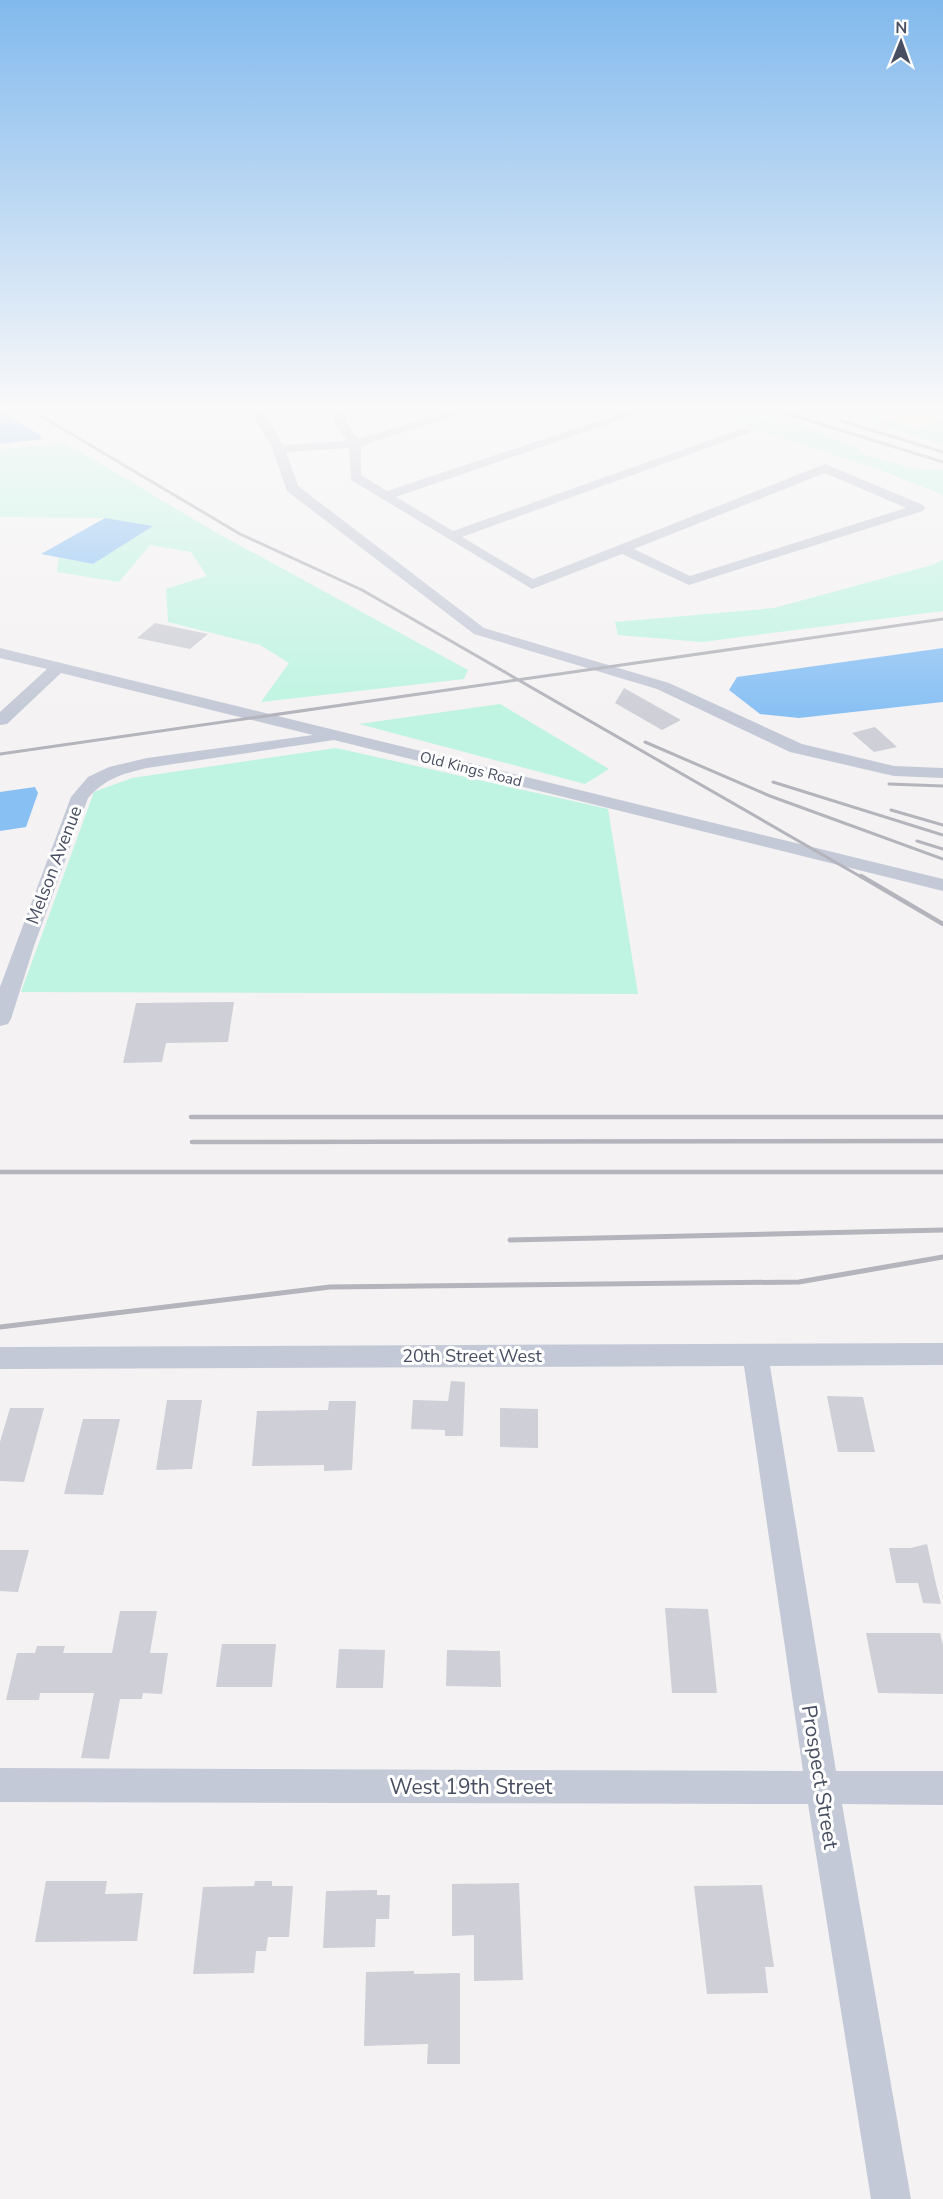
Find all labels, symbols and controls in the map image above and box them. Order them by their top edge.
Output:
north arrow [871,12,931,72]
text: N [895,17,907,39]
street label: Old Kings Road [418,747,524,791]
street label: Melson Avenue [20,802,88,928]
street label: 20th Street West [402,1344,543,1368]
street label: Prospect Street [795,1703,845,1852]
street label: West 19th Street [390,1773,553,1801]

